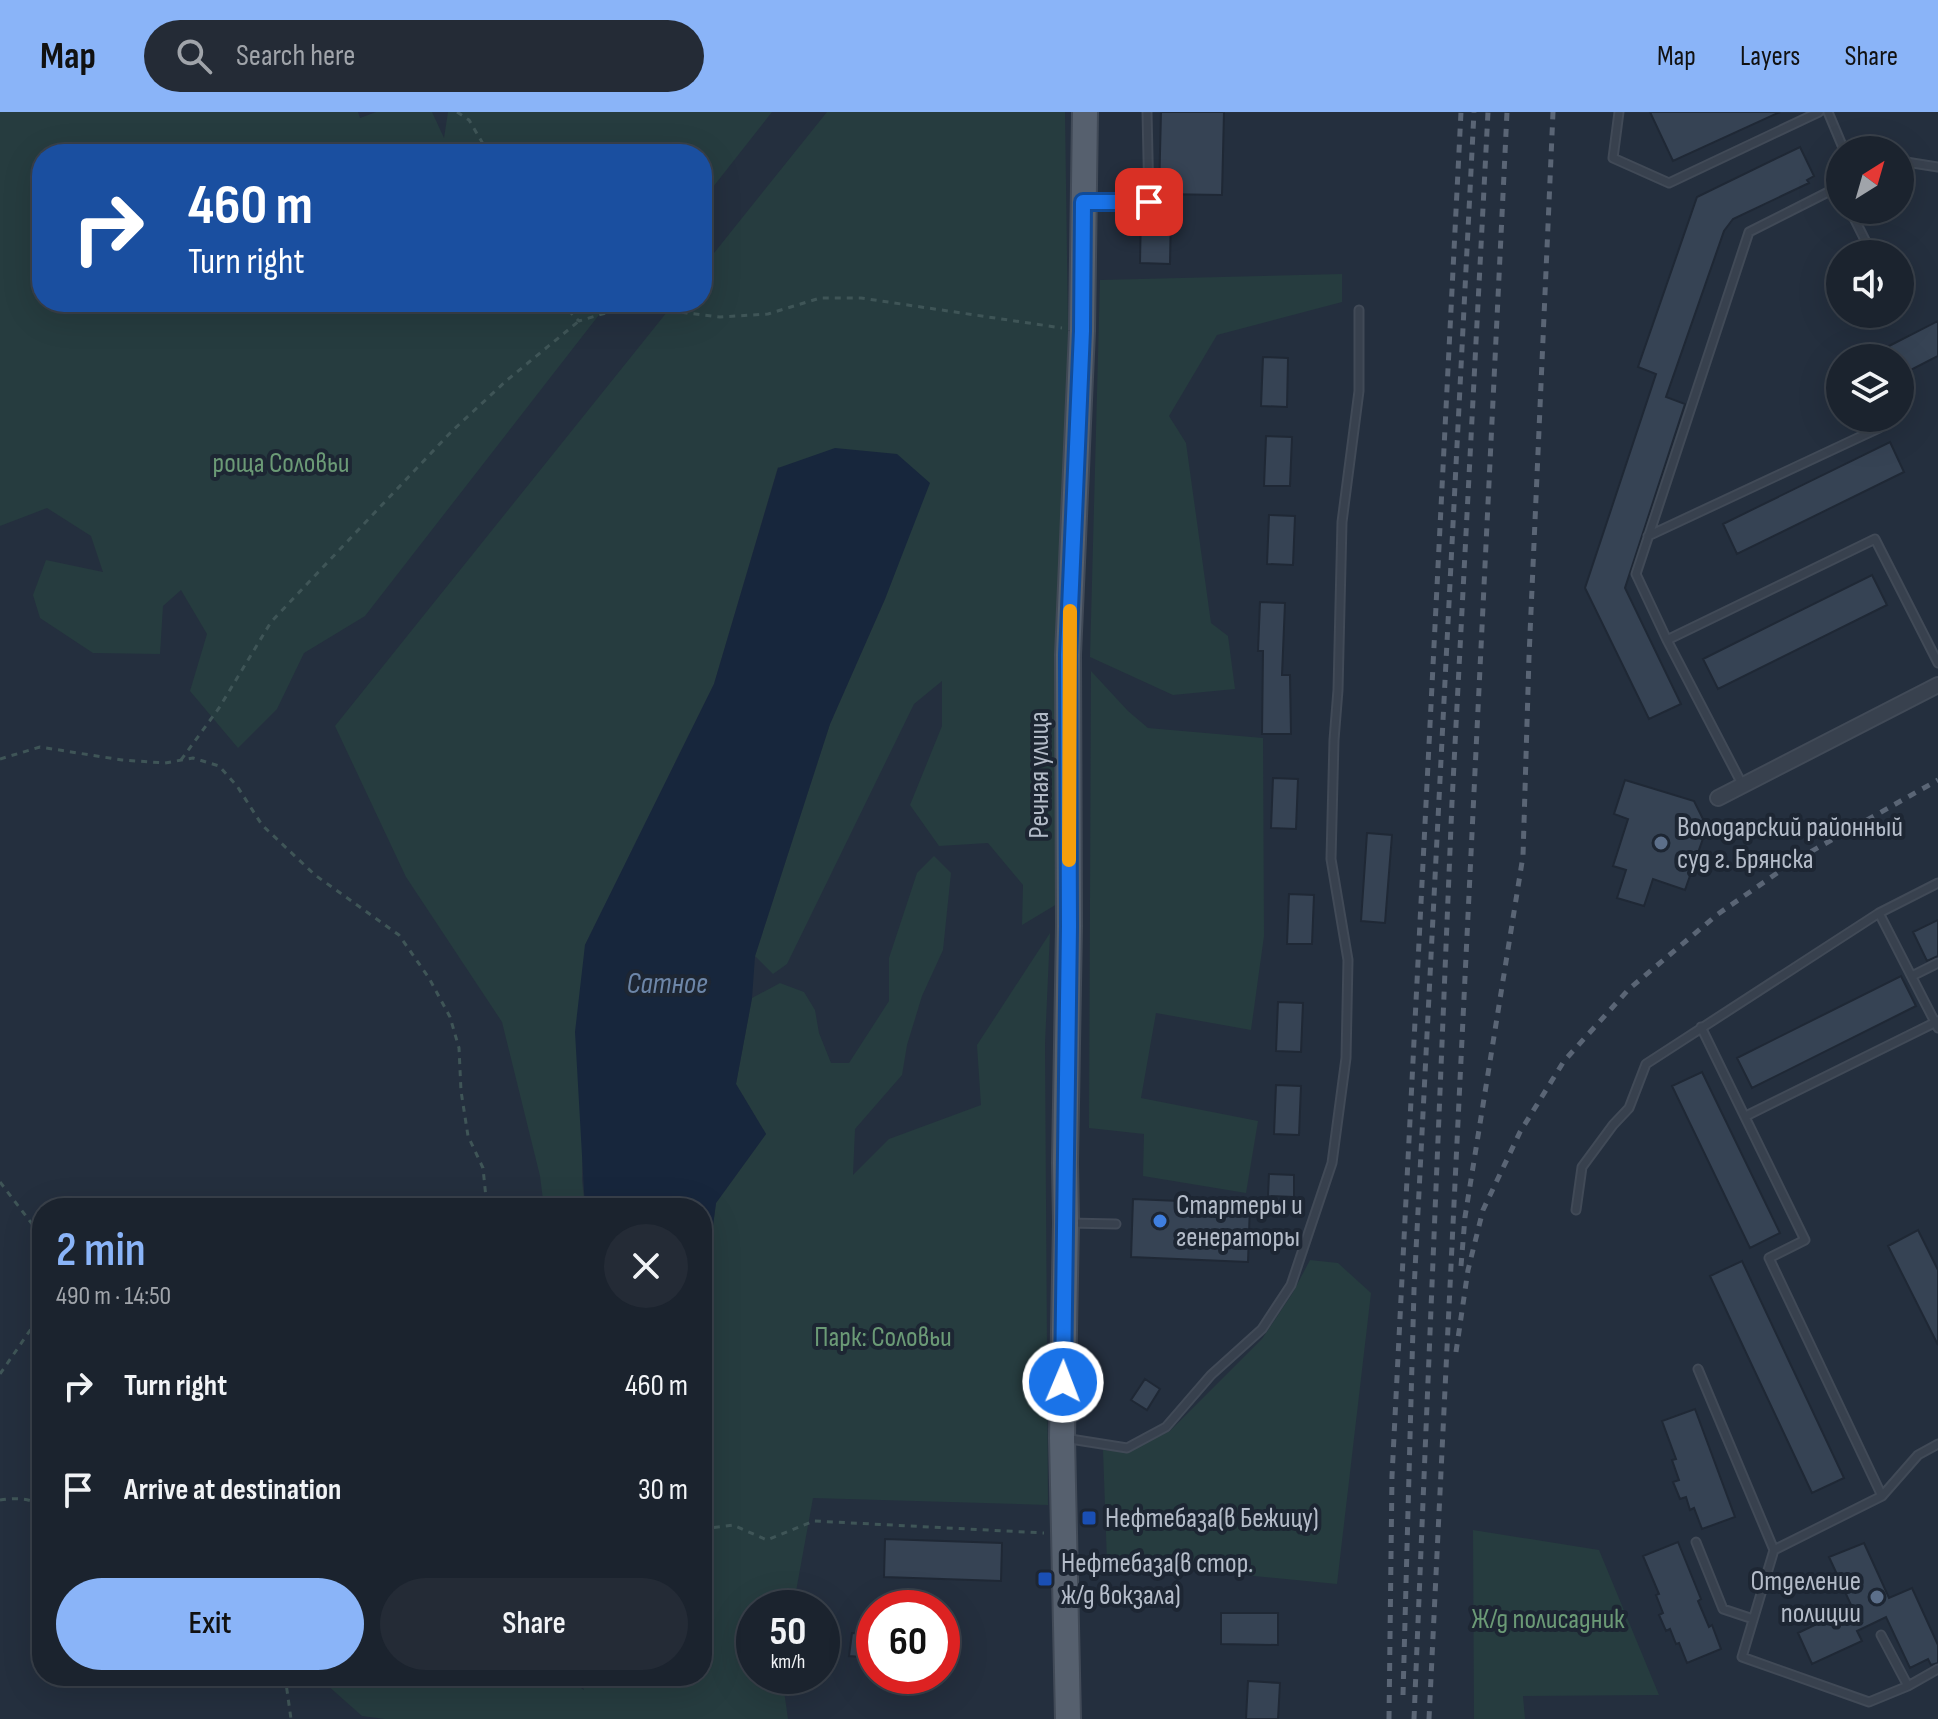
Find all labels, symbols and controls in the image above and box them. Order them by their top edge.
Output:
search box [144,20,704,92]
text: Map [40,34,96,79]
icon: search [172,34,216,78]
text: Search here [236,38,355,74]
text: Map [1657,40,1696,73]
text: Layers [1740,40,1800,73]
text: Share [1844,40,1898,73]
north arrow [1826,136,1914,224]
map controls [1826,136,1914,432]
pin [1115,168,1183,236]
text: 460 m [188,173,313,240]
icon: right [56,176,160,280]
icon: arrive [1127,180,1171,224]
button: sound [1826,240,1914,328]
text: Turn right [188,241,305,284]
button: layers [1826,344,1914,432]
park label: роща Соловьи [213,447,349,480]
street label: Речная улица [1023,712,1056,838]
place label: Володарский районный суд г. Брянска [1677,811,1903,876]
marker: Володарский районный суд г. Брянска [1652,834,1670,852]
water label: Сатное [626,966,708,1002]
place label: Стартеры и генераторы [1176,1189,1303,1254]
marker: Стартеры и генераторы [1151,1212,1169,1230]
text: 2 min [56,1222,146,1279]
button: close [604,1224,688,1308]
text: 490 m · 14:50 [56,1281,171,1312]
park label: Парк: Соловьи [814,1321,952,1354]
position arrow [1021,1340,1105,1424]
icon: right [56,1364,100,1408]
text: Turn right [124,1368,227,1404]
text: 460 m [625,1368,688,1404]
icon: arrive [56,1468,100,1512]
text: Arrive at destination [124,1472,341,1508]
text: 30 m [638,1472,688,1508]
place label: Нефтебаза(в Бежицу) [1105,1502,1319,1535]
marker: Нефтебаза(в Бежицу) [1080,1509,1098,1527]
place label: Нефтебаза(в стор. ж/д вокзала) [1061,1547,1253,1612]
place label: Отделение полиции [1751,1565,1861,1630]
marker: Нефтебаза(в стор. ж/д вокзала) [1036,1570,1054,1588]
button: Exit [56,1578,364,1670]
button: Share [380,1578,688,1670]
marker: Отделение полиции [1868,1588,1886,1606]
speed limit sign: 60 [856,1590,960,1694]
park label: Ж/д полисадник [1471,1603,1625,1636]
text: 50 [770,1608,806,1656]
text: km/h [771,1650,805,1674]

